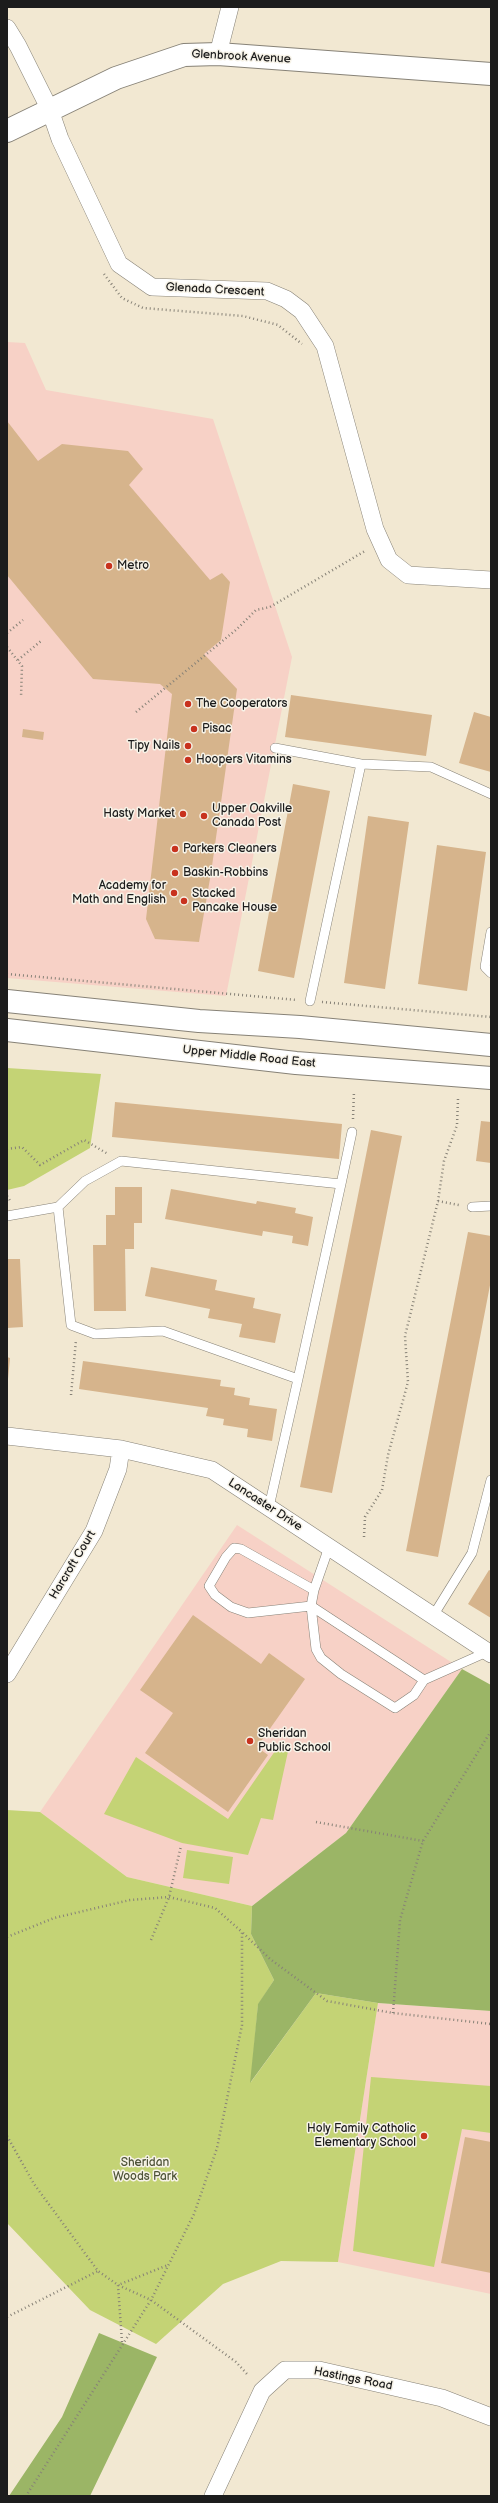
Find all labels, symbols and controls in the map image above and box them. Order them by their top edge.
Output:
street label: Glenbrook Avenue [191,47,291,67]
street label: Glenada Crescent [165,280,265,300]
place label: Metro [117,559,149,573]
marker: Metro [104,561,114,571]
place label: The Cooperators [196,697,287,711]
marker: The Cooperators [183,699,193,709]
place label: Pisac [202,722,231,736]
marker: Pisac [189,724,199,734]
place label: Tipy Nails [128,739,180,753]
marker: Tipy Nails [183,741,193,751]
place label: Hoopers Vitamins [196,753,292,767]
marker: Hoopers Vitamins [183,755,193,765]
place label: Upper Oakville Canada Post [212,802,292,830]
place label: Hasty Market [103,807,175,821]
marker: Hasty Market [178,809,188,819]
marker: Upper Oakville Canada Post [199,811,209,821]
place label: Parkers Cleaners [183,842,277,856]
marker: Parkers Cleaners [170,844,180,854]
place label: Baskin-Robbins [183,866,268,880]
marker: Baskin-Robbins [170,868,180,878]
place label: Academy for Math and English [72,879,166,907]
place label: Stacked Pancake House [192,887,277,915]
marker: Academy for Math and English [169,888,179,898]
marker: Stacked Pancake House [179,896,189,906]
street label: Upper Middle Road East [182,1043,316,1071]
street label: Lancaster Drive [225,1476,305,1534]
street label: Harcroft Court [47,1528,99,1602]
place label: Sheridan Public School [258,1727,331,1755]
marker: Sheridan Public School [245,1736,255,1746]
place label: Holy Family Catholic Elementary School [307,2122,416,2150]
marker: Holy Family Catholic Elementary School [419,2131,429,2141]
park label: Sheridan Woods Park [113,2156,177,2184]
street label: Hastings Road [312,2364,394,2394]

